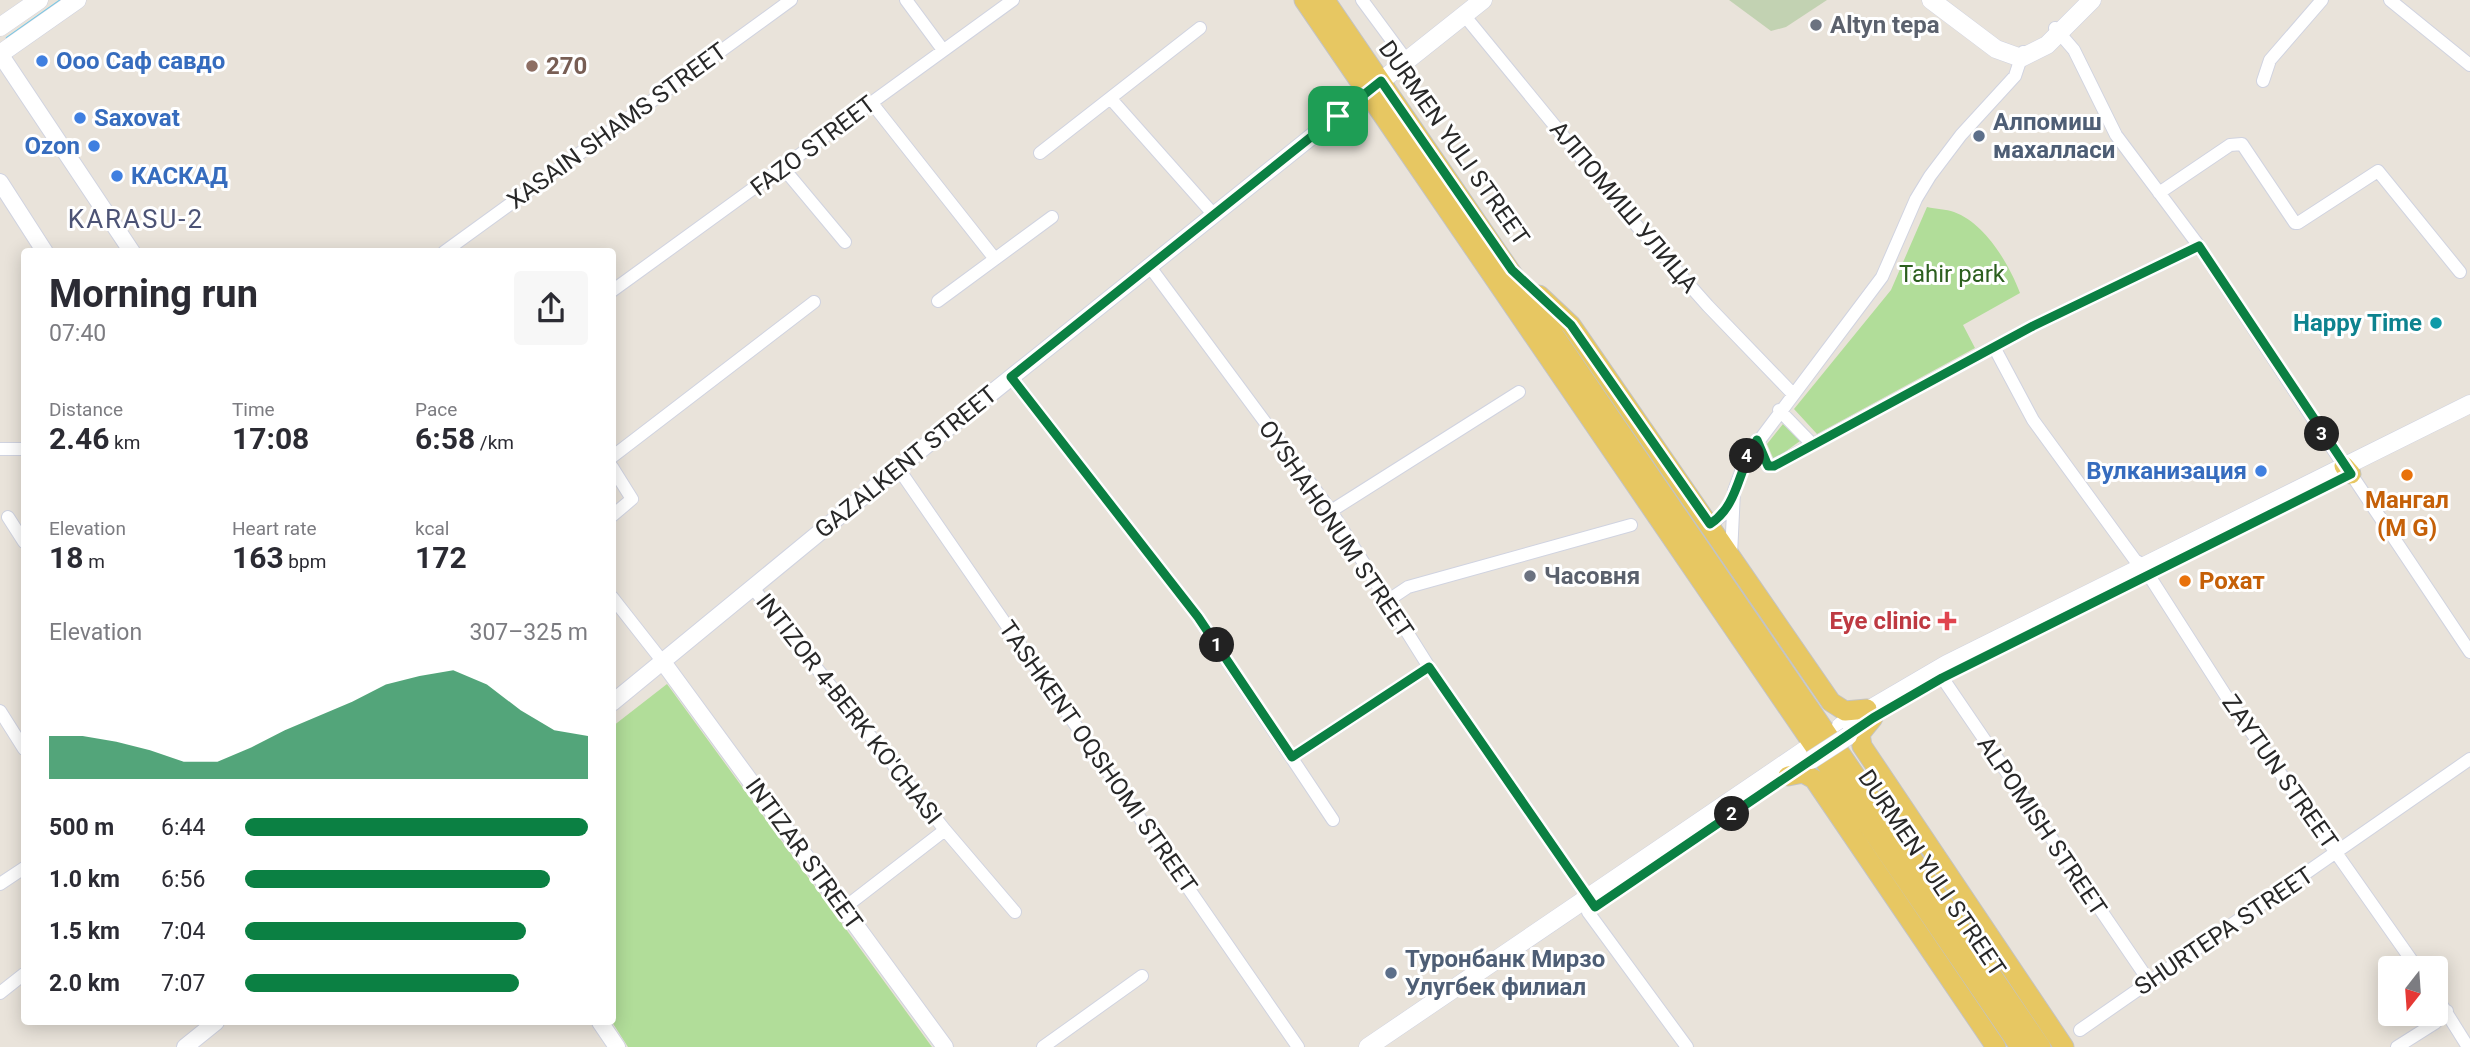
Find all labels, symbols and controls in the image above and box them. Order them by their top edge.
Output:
place label: Altyn tepa [1830,11,1940,39]
marker: Altyn tepa [1808,17,1824,33]
street label: DURMEN YULI STREET [1373,35,1535,251]
street label: XASAIN SHAMS STREET [502,37,732,215]
place label: Ооо Саф савдо [56,47,225,75]
place label: 270 [546,52,587,80]
marker: Ооо Саф савдо [34,53,50,69]
marker: 270 [524,58,540,74]
pin [1308,86,1368,146]
street label: FAZO STREET [745,90,881,202]
icon: arrive [1319,97,1357,135]
place label: Saxovat [94,104,180,132]
place label: Алпомиш махалласи [1993,108,2115,164]
marker: Saxovat [72,110,88,126]
street label: АЛПОМИШ УЛИЦА [1544,116,1704,299]
marker: Алпомиш махалласи [1971,128,1987,144]
place label: Ozon [24,132,80,160]
marker: Ozon [86,138,102,154]
place label: КАСКАД [131,162,228,190]
marker: КАСКАД [109,168,125,184]
district label: KARASU-2 [68,204,204,234]
park label: Tahir park [1899,260,2006,288]
button: share [514,271,588,345]
text: Morning run [49,272,258,316]
place label: Happy Time [2293,309,2422,337]
marker: Happy Time [2428,315,2444,331]
text: 07:40 [49,320,106,347]
street label: GAZALKENT STREET [810,380,1002,544]
text: Distance [49,398,123,421]
text: Time [232,398,275,421]
text: Pace [415,398,457,421]
street label: OYSHAHONUM STREET [1253,415,1419,643]
pin: 3 [2304,416,2340,452]
text: 2.46 [49,421,109,456]
text: 17:08 [232,421,309,456]
text: 6:58 [415,421,475,456]
text: 3 [2316,422,2327,445]
text: km [109,431,140,454]
text: /km [475,431,514,454]
pin: 4 [1730,438,1764,474]
text: 4 [1741,444,1752,467]
place label: Вулканизация [2086,457,2247,485]
marker: Вулканизация [2253,463,2269,479]
marker: Мангал (M G) [2399,467,2415,483]
place label: Мангал (M G) [2365,486,2449,542]
text: Elevation [49,517,126,540]
text: Heart rate [232,517,317,540]
text: kcal [415,517,449,540]
text: 18 [49,540,83,575]
text: 163 [232,540,284,575]
text: 172 [415,540,467,575]
text: m [83,550,105,573]
text: bpm [284,550,326,573]
place label: Часовня [1544,562,1640,590]
place label: Рохат [2199,567,2265,595]
marker: Часовня [1522,568,1538,584]
marker: Рохат [2177,573,2193,589]
street label: INTIZOR 4-BERK KO'CHASI [750,588,948,830]
place label: Eye clinic [1829,607,1931,635]
marker: Eye clinic [1937,611,1957,631]
street label: TАSHKENT OQSHOMI STREET [993,615,1203,899]
text: Elevation [49,619,142,646]
text: 307–325 m [469,619,588,646]
pin: 1 [1200,628,1234,662]
text: 1 [1211,633,1222,656]
street label: ZAYTUN STREET [2216,689,2344,855]
street label: ALPOMISH STREET [1972,731,2112,921]
street label: DURMEN YULI STREET [1852,764,2012,982]
street label: INTIZАR STREET [740,773,868,935]
pin: 2 [1714,796,1750,832]
text: 2 [1726,802,1737,825]
text: 500 m [49,814,114,841]
text: 6:44 [161,814,205,841]
street label: SHURTEPA STREET [2130,861,2318,1001]
text: 1.0 km [49,866,120,893]
text: 6:56 [161,866,205,893]
text: 1.5 km [49,918,120,945]
text: 7:04 [161,918,205,945]
place label: Туронбанк Мирзо Улугбек филиал [1405,945,1605,1001]
north arrow [2378,956,2448,1026]
map controls [2378,956,2448,1026]
marker: Туронбанк Мирзо Улугбек филиал [1383,965,1399,981]
text: 2.0 km [49,970,120,997]
text: 7:07 [161,970,205,997]

